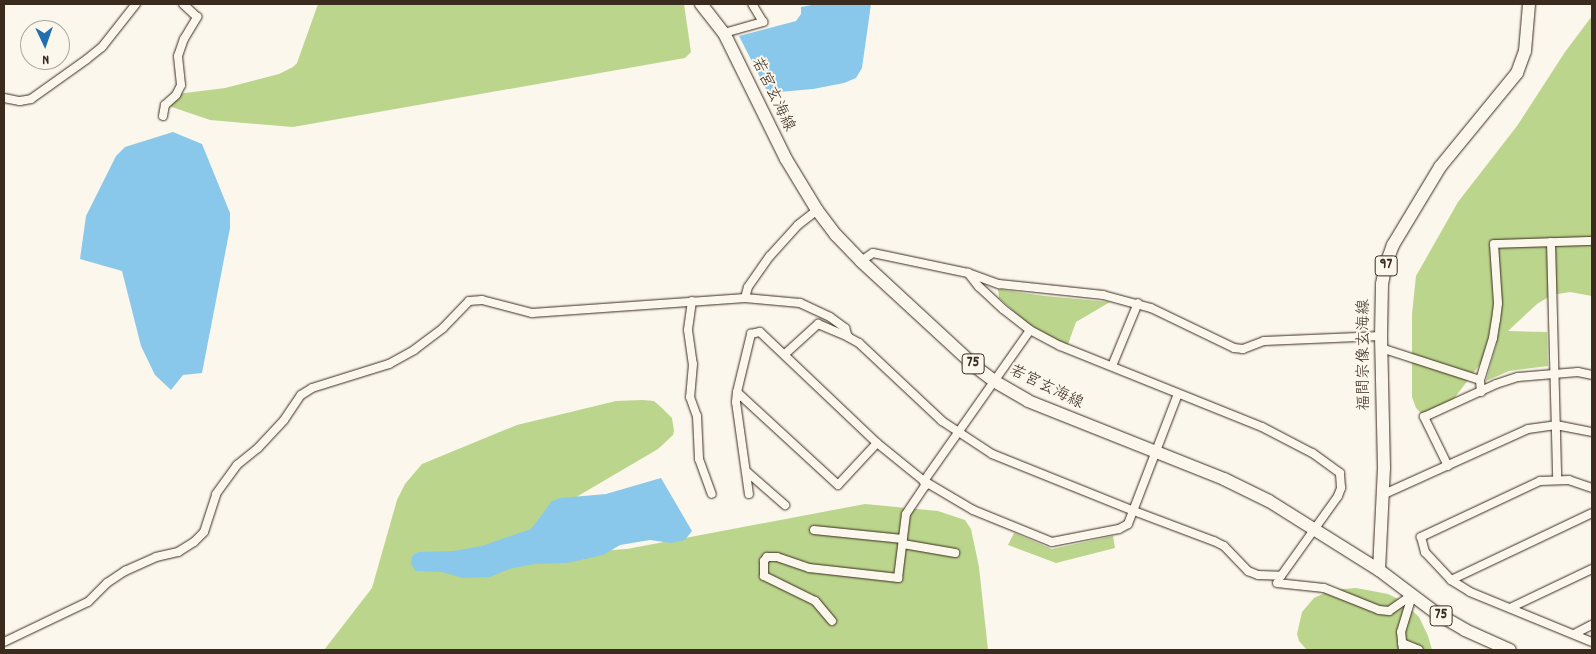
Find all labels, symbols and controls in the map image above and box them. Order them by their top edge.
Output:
north arrow [20,20,70,70]
text: N [42,49,50,69]
street label: 若宮玄海線 [746,55,798,135]
road number: 97 [1374,254,1398,278]
street label: 福間宗像玄海線 [1355,299,1375,411]
road number: 75 [960,352,986,376]
street label: 若宮玄海線 [1006,362,1086,414]
road number: 75 [1428,604,1454,628]

